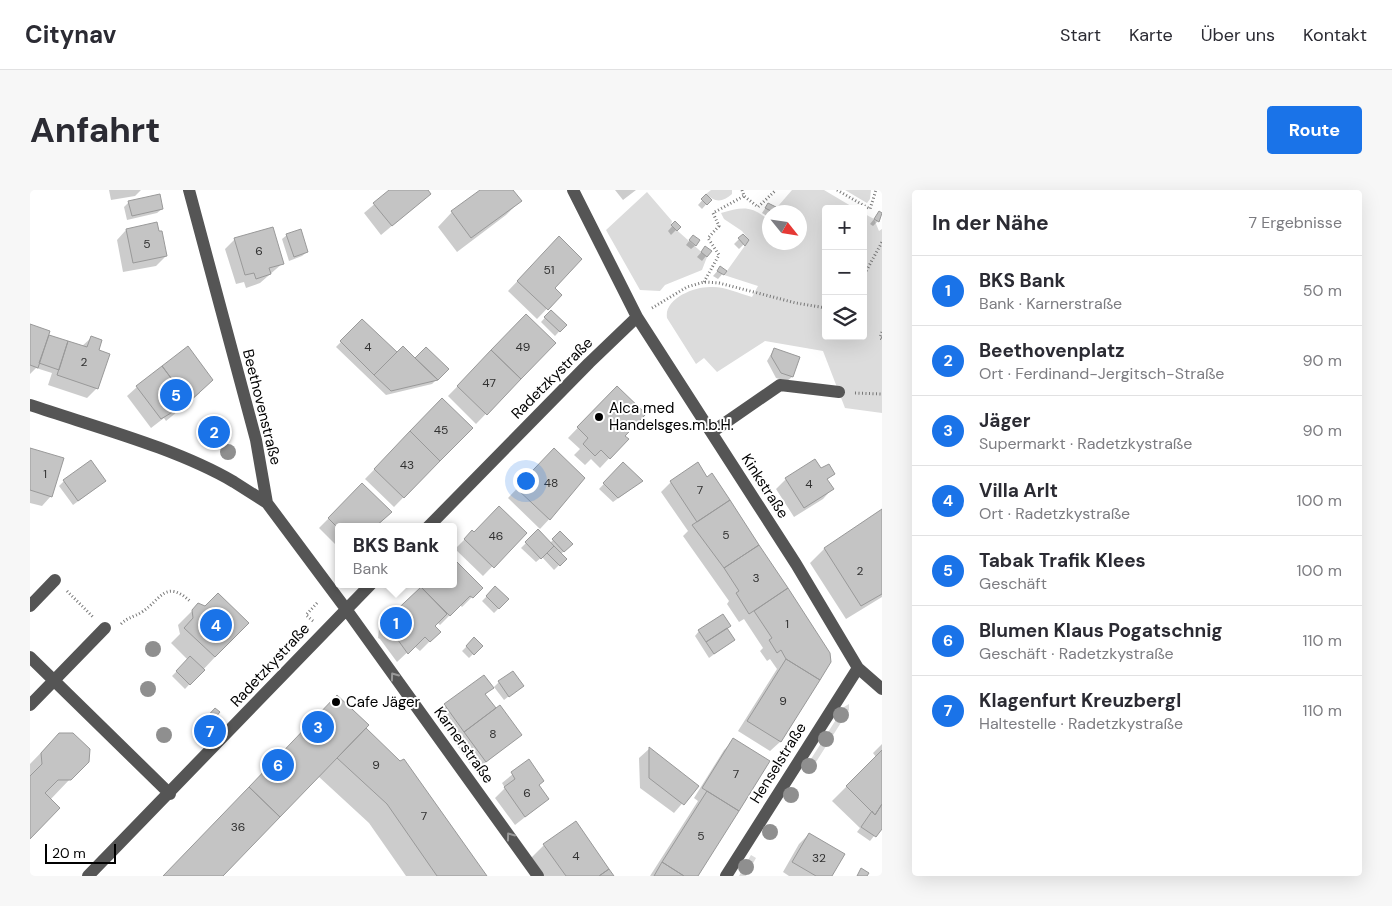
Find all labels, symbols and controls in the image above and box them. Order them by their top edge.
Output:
text: Citynav [25,19,116,50]
text: Start [1060,23,1101,47]
text: Karte [1129,23,1173,47]
text: Über uns [1201,23,1275,47]
text: Kontakt [1303,23,1367,47]
button: Route [1267,106,1362,154]
text: Anfahrt [30,107,160,153]
north arrow [762,205,807,250]
map controls [822,205,867,340]
button: + [822,205,867,250]
text: In der Nähe [932,209,1049,237]
text: 7 Ergebnisse [1249,212,1342,233]
house number: 5 [143,236,151,252]
house number: 6 [255,243,263,259]
button: − [822,250,867,295]
house number: 51 [543,262,555,278]
text: BKS Bank [979,268,1065,293]
text: 1 [945,280,951,301]
text: 50 m [1303,280,1342,301]
text: Bank · Karnerstraße [979,293,1122,314]
button: layers [822,295,867,340]
street label: Radetzkystraße [507,333,597,423]
text: Beethovenplatz [979,338,1125,363]
house number: 4 [364,339,372,355]
house number: 49 [516,339,530,355]
street label: Beethovenstraße [238,347,286,467]
text: 2 [943,350,953,371]
text: 90 m [1302,350,1342,371]
house number: 2 [81,354,88,370]
text: Ort · Ferdinand-Jergitsch-Straße [979,363,1224,384]
house number: 47 [482,375,496,391]
pin: 5 [160,376,192,414]
place label: Alca med Handelsges.m.b.H. [609,398,734,435]
text: Jäger [979,408,1031,433]
marker: Alca med Handelsges.m.b.H. [593,411,605,423]
pin: 2 [198,413,230,451]
text: 3 [943,420,953,441]
text: 90 m [1302,420,1342,441]
house number: 45 [434,422,448,438]
text: Supermarkt · Radetzkystraße [979,433,1192,454]
street label: Kinkstraße [737,450,793,522]
house number: 43 [400,457,414,473]
house number: 1 [43,466,47,482]
your location [513,468,539,494]
house number: 48 [544,475,558,491]
house number: 4 [805,476,813,492]
text: Villa Arlt [979,478,1058,503]
house number: 7 [697,482,703,498]
text: 4 [943,490,953,511]
text: 100 m [1297,490,1342,511]
text: Ort · Radetzkystraße [979,503,1130,524]
popup [335,523,457,588]
house number: 5 [722,527,730,543]
house number: 46 [489,528,503,544]
text: BKS Bank [353,533,439,558]
text: Tabak Trafik Klees [979,548,1146,573]
text: Bank [353,558,388,579]
text: 5 [943,560,953,581]
text: 100 m [1297,560,1342,581]
house number: 2 [857,563,864,579]
house number: 3 [752,570,760,586]
text: Geschäft [979,573,1047,594]
pin: 1 [380,604,412,642]
pin: 4 [200,606,232,644]
house number: 1 [785,616,789,632]
text: Blumen Klaus Pogatschnig [979,618,1223,643]
street label: Radetzkystraße [226,619,314,711]
text: 6 [943,630,953,651]
text: 110 m [1303,630,1342,651]
text: Geschäft · Radetzkystraße [979,643,1174,664]
one-way arrow [391,672,400,682]
text: Klagenfurt Kreuzbergl [979,688,1181,713]
place label: Cafe Jäger [346,692,420,712]
house number: 9 [779,693,787,709]
marker: Cafe Jäger [330,696,342,708]
text: 7 [944,700,952,721]
text: 110 m [1303,700,1342,721]
street label: Karnerstraße [430,703,498,787]
pin: 3 [302,708,334,746]
pin: 7 [194,712,226,750]
text: Haltestelle · Radetzkystraße [979,713,1183,734]
street label: Henselstraße [745,719,811,807]
house number: 8 [489,726,497,742]
pin: 6 [262,746,294,784]
house number: 9 [372,757,380,773]
house number: 7 [733,766,739,782]
house number: 6 [523,785,531,801]
house number: 7 [421,808,427,824]
house number: 36 [231,819,245,835]
house number: 5 [697,828,705,844]
one-way arrow [507,833,516,842]
scale bar [45,841,116,864]
text: 20 m [52,844,86,862]
house number: 4 [572,848,580,864]
house number: 32 [812,850,826,866]

